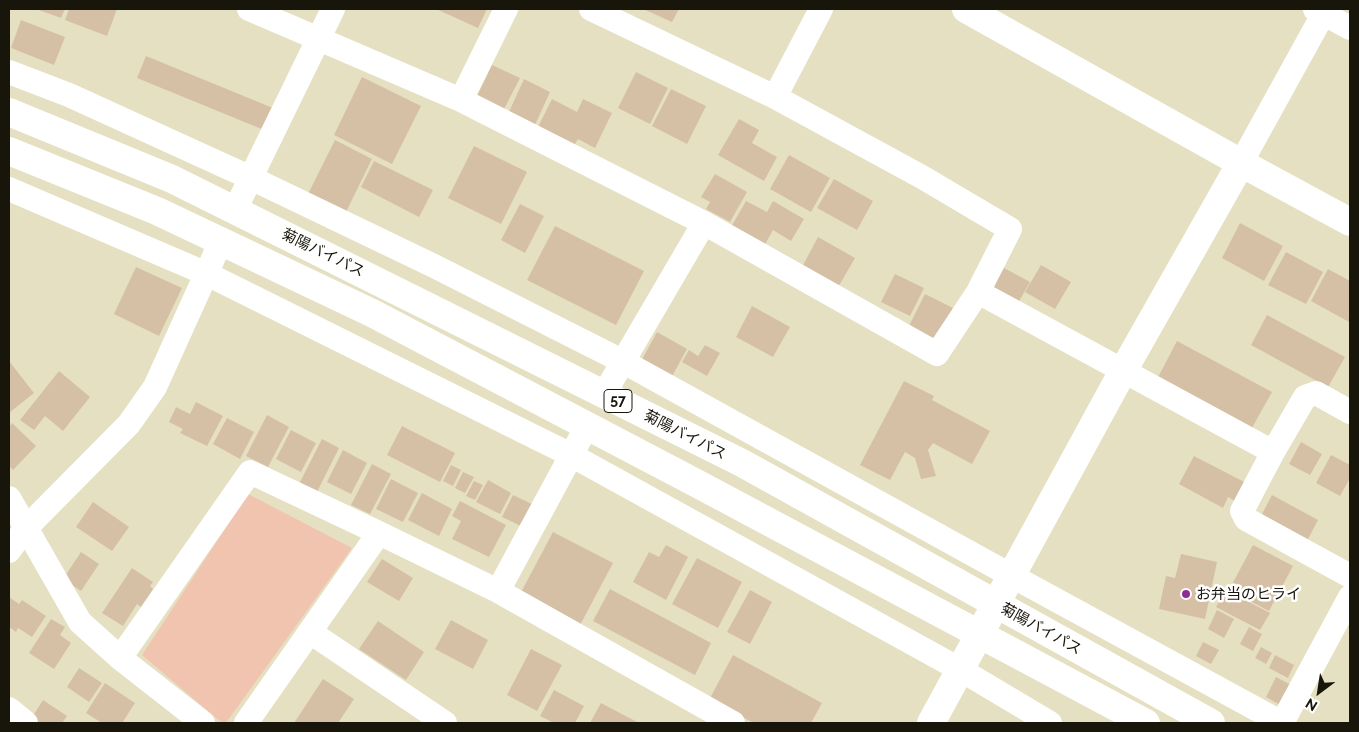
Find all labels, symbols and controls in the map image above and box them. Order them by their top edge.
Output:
street label: 菊陽バイパス [279,225,367,281]
road number: 57 [604,390,632,412]
street label: 菊陽バイパス [641,407,729,463]
place label: お弁当のヒライ [1196,585,1301,603]
marker: お弁当のヒライ [1180,588,1192,600]
street label: 菊陽バイパス [997,599,1085,659]
north arrow [1294,667,1344,717]
text: N [1303,695,1320,714]

